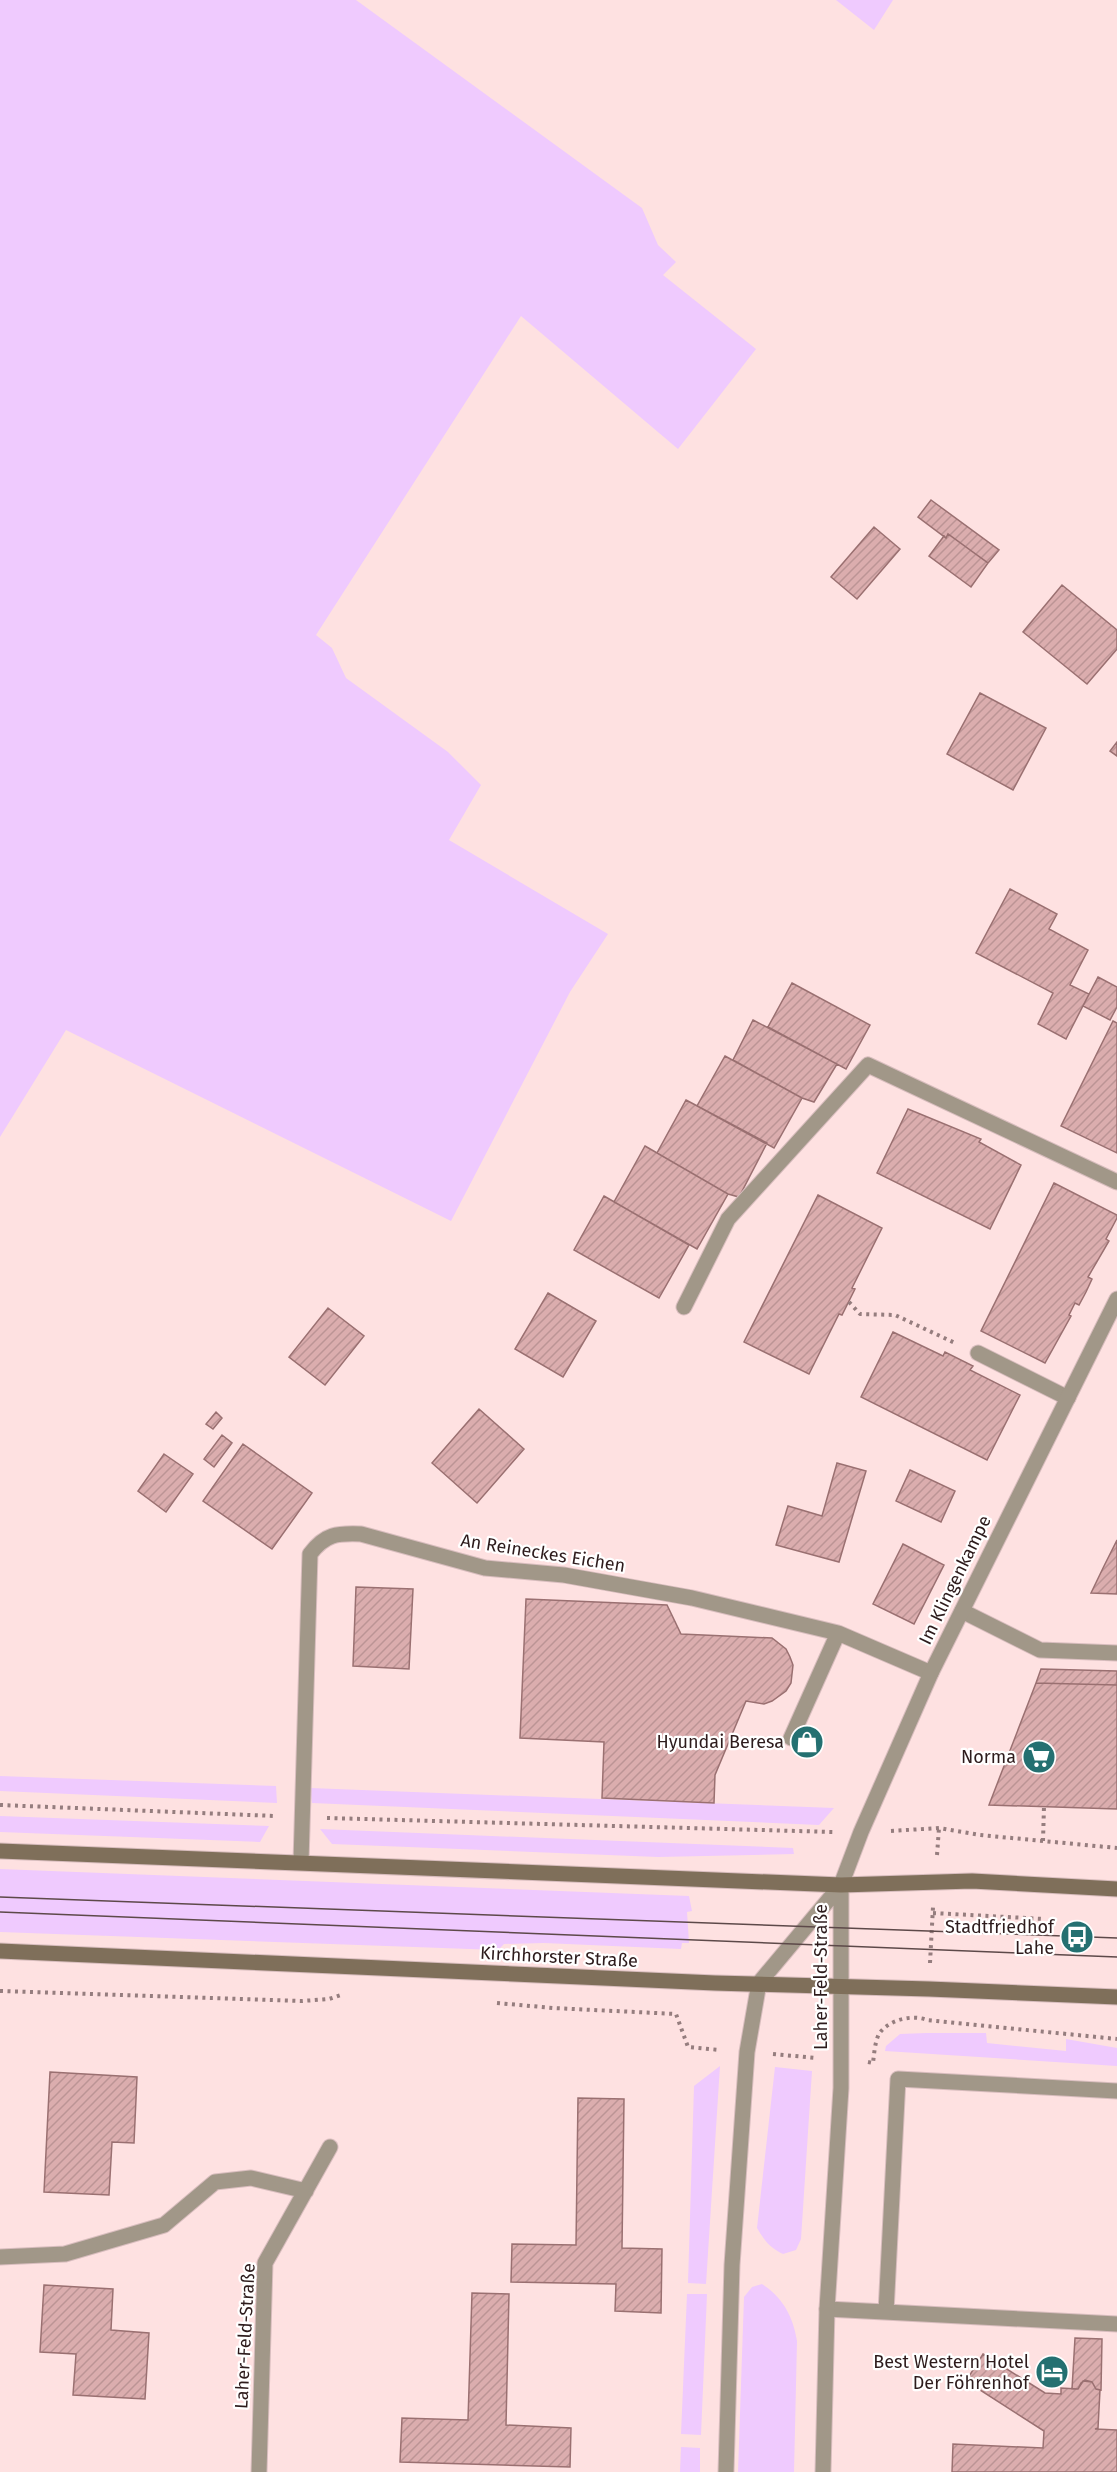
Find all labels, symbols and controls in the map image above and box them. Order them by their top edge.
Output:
street label: Im Klingenkampe [914,1512,996,1648]
street label: An Reineckes Eichen [459,1529,627,1577]
shop icon: Hyundai Beresa [789,1724,825,1760]
place label: Hyundai Beresa [656,1731,784,1753]
supermarket icon: Norma [1021,1739,1057,1775]
place label: Norma [961,1746,1016,1768]
street label: Laher-Feld-Straße [810,1904,832,2050]
place label: Stadtfriedhof Lahe [945,1916,1056,1959]
bus stop icon: Stadtfriedhof Lahe [1059,1919,1095,1955]
street label: Kirchhorster Straße [480,1942,638,1972]
street label: Laher-Feld-Straße [230,2263,260,2409]
place label: Best Western Hotel Der Föhrenhof [873,2351,1031,2394]
hotel icon: Best Western Hotel Der Föhrenhof [1034,2354,1070,2390]

